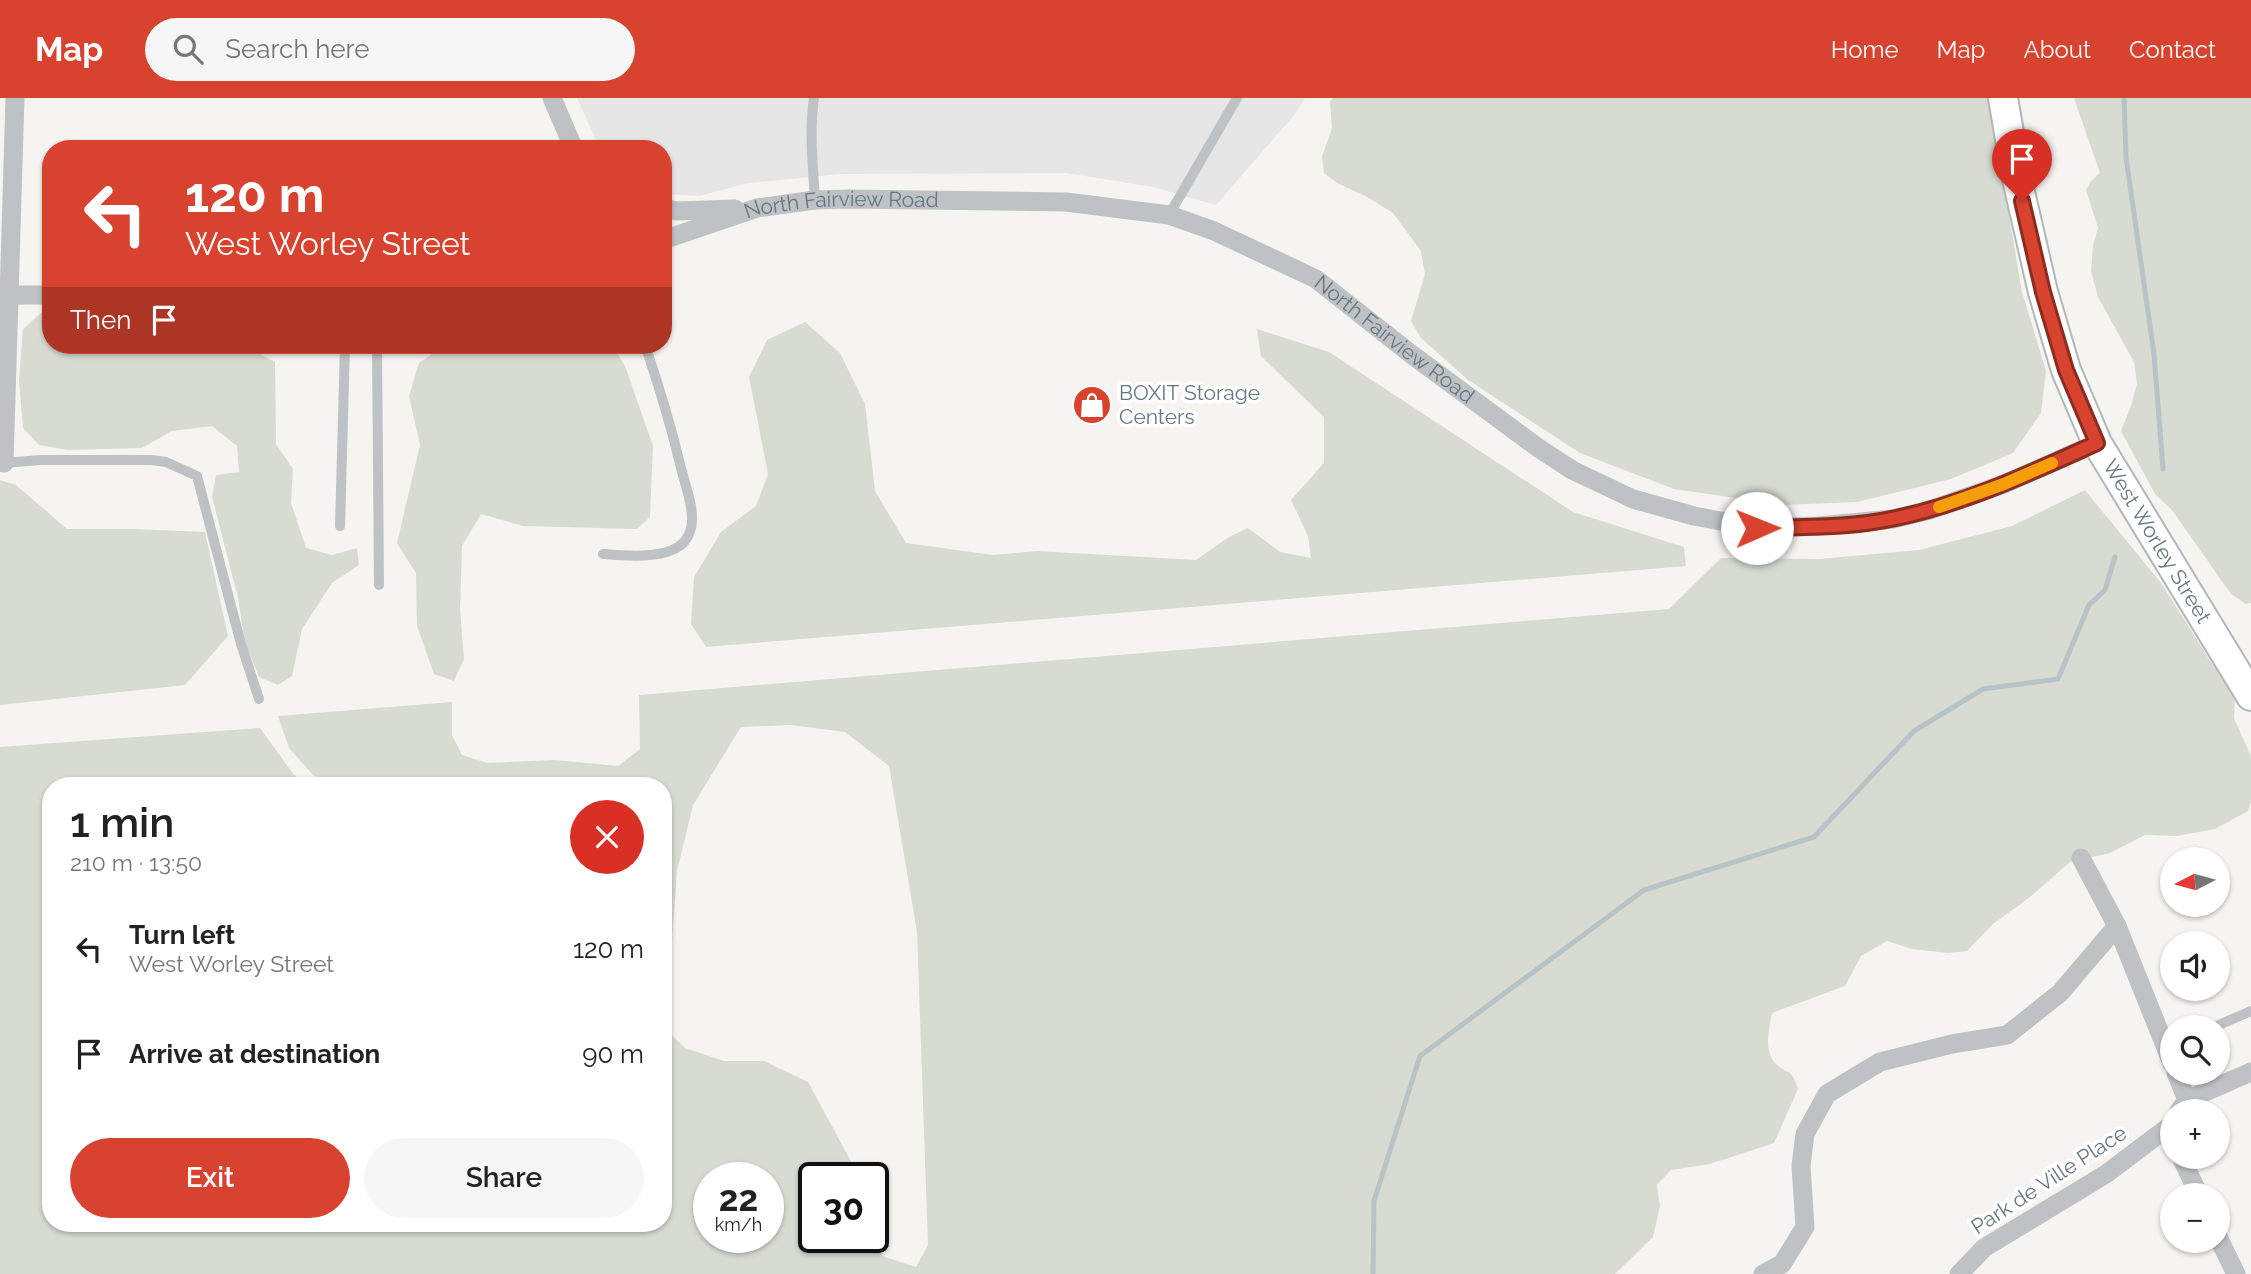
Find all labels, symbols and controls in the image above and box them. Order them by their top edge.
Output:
search box [145,18,635,81]
text: Map [35,30,103,69]
icon: search [169,30,207,68]
text: Search here [225,34,370,64]
text: Home [1831,35,1899,64]
text: Map [1937,35,1985,64]
text: About [2023,35,2091,64]
text: Contact [2129,35,2216,64]
pin [1992,129,2052,201]
icon: arrive [2003,140,2041,178]
text: 120 m [185,166,324,223]
icon: left [70,168,161,259]
street label: North Fairview Road [741,186,939,223]
text: West Worley Street [185,225,470,262]
street label: North Fairview Road [1310,270,1479,408]
icon: arrive [145,301,183,339]
text: Then [70,305,131,335]
place label: BOXIT Storage Centers [1119,380,1260,429]
shop icon: BOXIT Storage Centers [1071,384,1113,426]
street label: West Worley Street [2098,455,2217,628]
position arrow [1720,491,1794,565]
text: 1 min [70,798,174,847]
button: close [570,800,644,874]
north arrow [2160,847,2230,917]
map controls [2160,847,2230,1253]
text: 210 m · 13:50 [70,849,202,876]
text: Turn left [129,920,235,950]
icon: left [70,930,108,968]
button: sound [2160,931,2230,1001]
text: 120 m [573,934,644,964]
text: West Worley Street [129,950,334,977]
button: search [2160,1015,2230,1085]
icon: arrive [70,1035,108,1073]
text: Arrive at destination [129,1039,380,1069]
text: 90 m [582,1039,644,1069]
button: + [2160,1099,2230,1169]
street label: Park de Ville Place [1966,1120,2131,1239]
button: Exit [70,1138,350,1218]
button: Share [364,1138,644,1218]
speed limit sign: 30 [798,1162,889,1253]
text: 22 [719,1178,758,1219]
button: − [2160,1183,2230,1253]
text: km/h [715,1214,762,1235]

